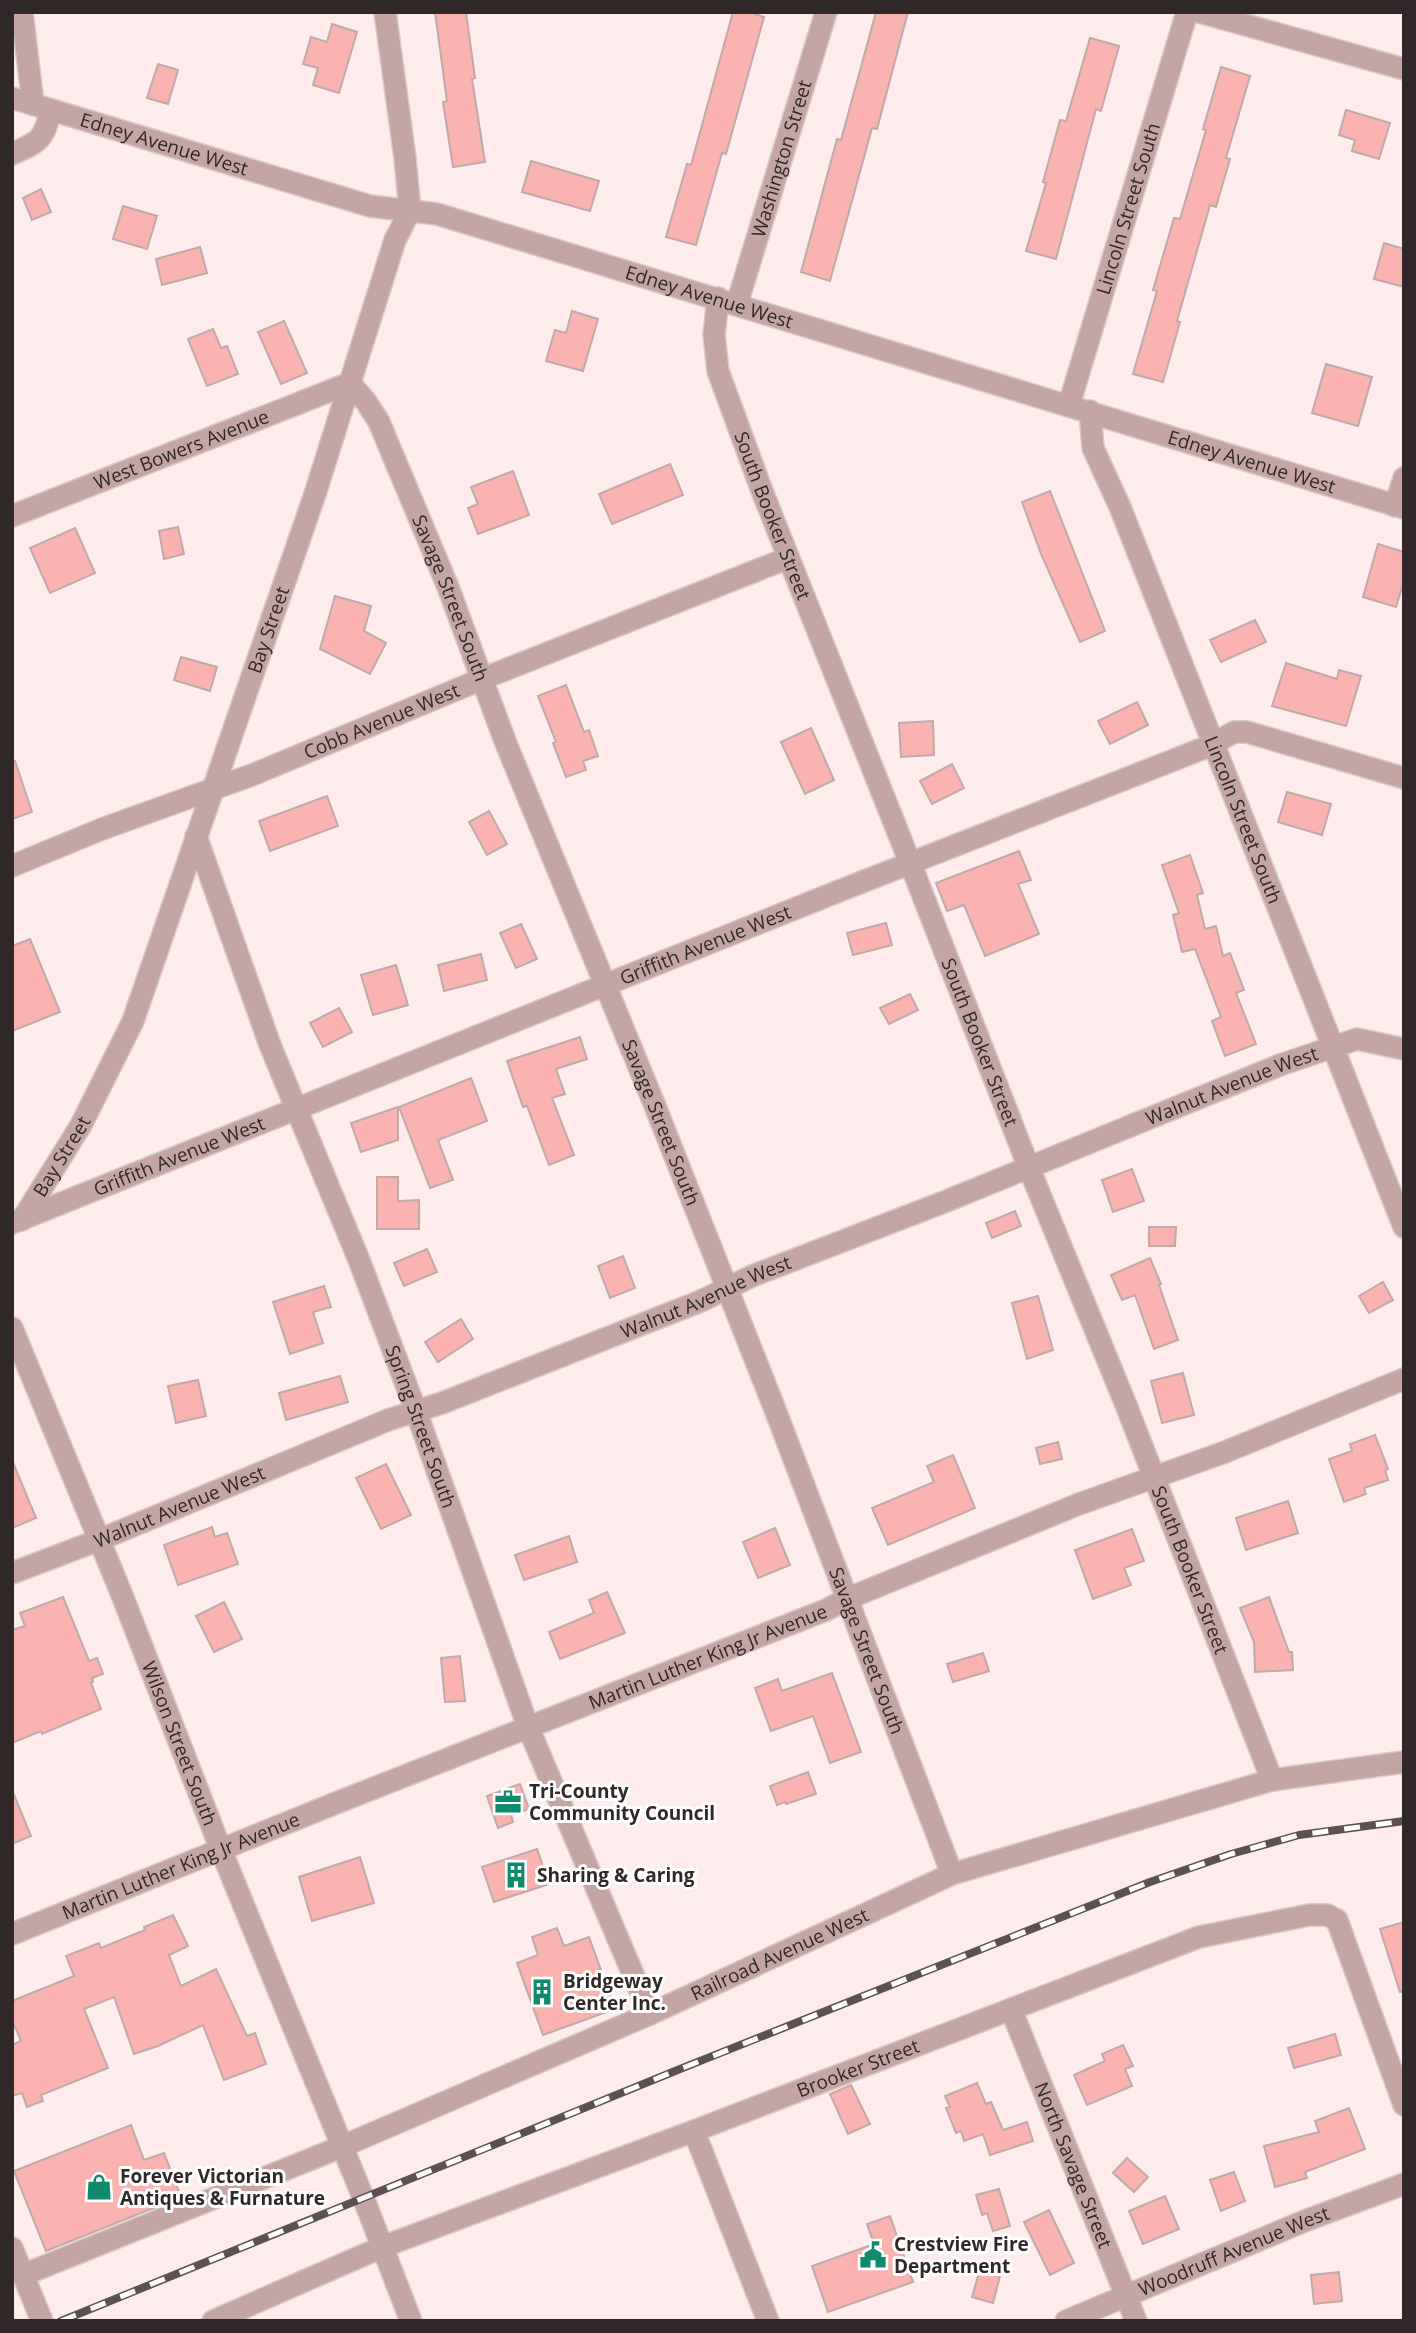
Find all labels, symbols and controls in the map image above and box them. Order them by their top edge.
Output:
street label: Washington Street [745,76,818,241]
street label: Edney Avenue West [77,106,252,182]
street label: Lincoln Street South [1090,120,1166,298]
street label: Edney Avenue West [622,259,797,335]
street label: West Bowers Avenue [90,403,273,496]
street label: Edney Avenue West [1165,424,1339,500]
street label: South Booker Street [728,428,817,604]
street label: Savage Street South [406,511,495,685]
street label: Bay Street [241,583,295,677]
street label: Cobb Avenue West [299,677,464,765]
street label: Lincoln Street South [1198,732,1288,907]
street label: Griffith Avenue West [616,899,795,991]
street label: South Booker Street [936,954,1025,1130]
street label: Savage Street South [616,1035,706,1209]
street label: Walnut Avenue West [1142,1040,1321,1131]
street label: Griffith Avenue West [90,1110,269,1202]
street label: Bay Street [27,1112,96,1202]
street label: Walnut Avenue West [617,1249,795,1344]
street label: Spring Street South [379,1341,462,1511]
street label: Walnut Avenue West [90,1459,269,1554]
street label: South Booker Street [1146,1482,1235,1658]
street label: Savage Street South [823,1563,911,1738]
street label: Martin Luther King Jr Avenue [585,1598,831,1715]
street label: Wilson Street South [136,1658,223,1829]
place label: Tri-County Community Council [529,1778,715,1826]
office icon: Tri-County Community Council [493,1787,523,1817]
street label: Martin Luther King Jr Avenue [58,1806,304,1926]
building icon: Sharing & Caring [501,1860,531,1890]
place label: Sharing & Caring [537,1862,695,1888]
street label: Railroad Avenue West [686,1901,873,2006]
place label: Bridgeway Center Inc. [563,1968,666,2016]
building icon: Bridgeway Center Inc. [527,1977,557,2007]
street label: Brooker Street [793,2033,923,2103]
street label: North Savage Street [1029,2078,1119,2252]
place label: Forever Victorian Antiques & Furnature [120,2163,325,2211]
shop icon: Forever Victorian Antiques & Furnature [84,2172,114,2202]
street label: Woodruff Avenue West [1135,2200,1333,2302]
place label: Crestview Fire Department [894,2231,1029,2279]
public building icon: Crestview Fire Department [858,2240,888,2270]

